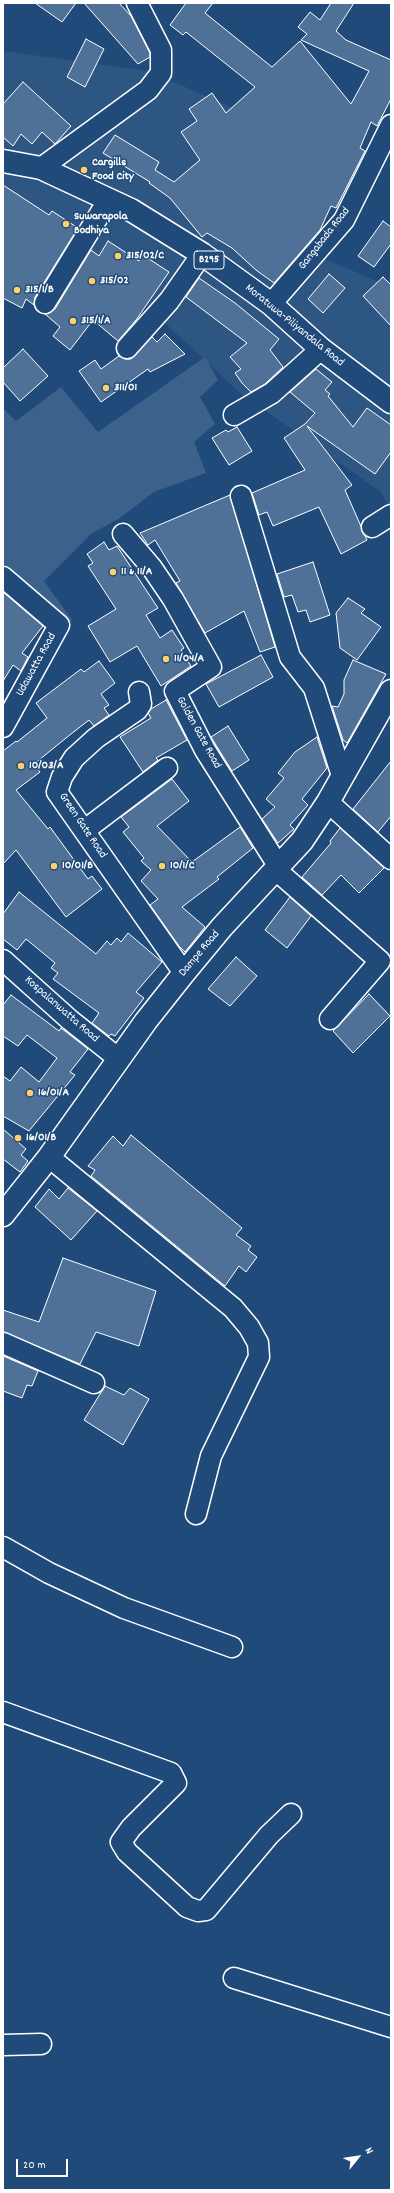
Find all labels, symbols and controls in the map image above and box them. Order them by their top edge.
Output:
place label: Cargills Food City [92,156,134,184]
marker: Cargills Food City [79,165,89,175]
street label: Gangabada Road [296,205,354,273]
place label: Suwarapola Bodhiya [74,210,127,238]
marker: Suwarapola Bodhiya [61,219,71,229]
place label: 315/02/C [126,249,164,263]
marker: 315/02/C [113,251,123,261]
road number: B295 [194,251,224,269]
place label: 315/02 [100,274,129,288]
marker: 315/02 [87,276,97,286]
street label: Moratuwa-Piliyandala Road [242,282,346,370]
place label: 315/1/B [25,283,54,297]
marker: 315/1/B [12,285,22,295]
place label: 315/1/A [81,314,111,328]
marker: 315/1/A [68,316,78,326]
place label: 311/01 [114,381,137,395]
marker: 311/01 [101,383,111,393]
place label: 11 & 11/A [121,565,152,579]
marker: 11 & 11/A [108,567,118,577]
street label: Udawatta Road [14,631,60,699]
place label: 11/04/A [174,652,204,666]
marker: 11/04/A [161,654,171,664]
street label: Golden Gate Road [172,695,224,771]
place label: 10/03/A [29,759,63,773]
marker: 10/03/A [16,761,26,771]
street label: Green Gate Road [55,790,109,862]
place label: 10/01/B [62,859,93,873]
place label: 10/1/C [170,859,195,873]
marker: 10/01/B [49,861,59,871]
marker: 10/1/C [157,861,167,871]
street label: Dampe Road [176,928,224,980]
street label: Kospalanwatta Road [21,974,101,1046]
place label: 16/01/A [38,1086,69,1100]
marker: 16/01/A [25,1088,35,1098]
place label: 16/01/B [26,1131,56,1145]
marker: 16/01/B [13,1133,23,1143]
north arrow [338,2137,378,2177]
text: N [360,2145,377,2157]
scale bar [18,2151,70,2177]
text: 20 m [23,2157,46,2174]

